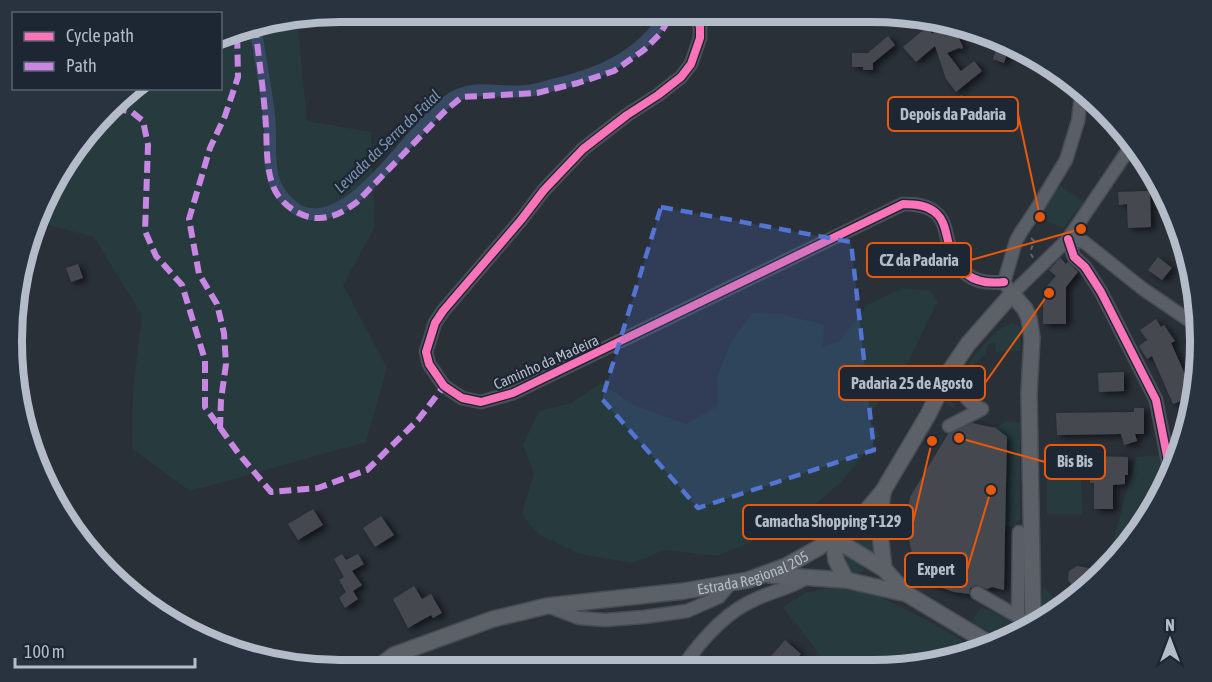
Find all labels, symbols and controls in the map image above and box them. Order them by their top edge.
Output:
legend [12,12,222,90]
text: Cycle path [66,25,134,46]
text: Path [66,55,97,76]
water label: Levada da Serra do Faial [330,86,444,196]
callout: Depois da Padaria [888,97,1018,131]
text: Depois da Padaria [900,105,1006,123]
callout: CZ da Padaria [867,243,971,277]
text: CZ da Padaria [879,251,959,269]
street label: Caminho da Madeira [491,331,601,393]
callout: Padaria 25 de Agosto [839,366,985,400]
text: Padaria 25 de Agosto [851,374,973,392]
callout: Bis Bis [1045,445,1105,479]
text: Bis Bis [1057,452,1093,470]
callout: Camacha Shopping T-129 [743,505,913,539]
text: Camacha Shopping T-129 [755,512,902,530]
street label: Estrada Regional 205 [696,547,811,597]
callout: Expert [905,553,967,587]
text: Expert [917,560,955,578]
north arrow [1140,610,1200,670]
text: N [1165,616,1175,634]
scale bar [15,631,195,669]
text: 100 m [24,641,65,662]

